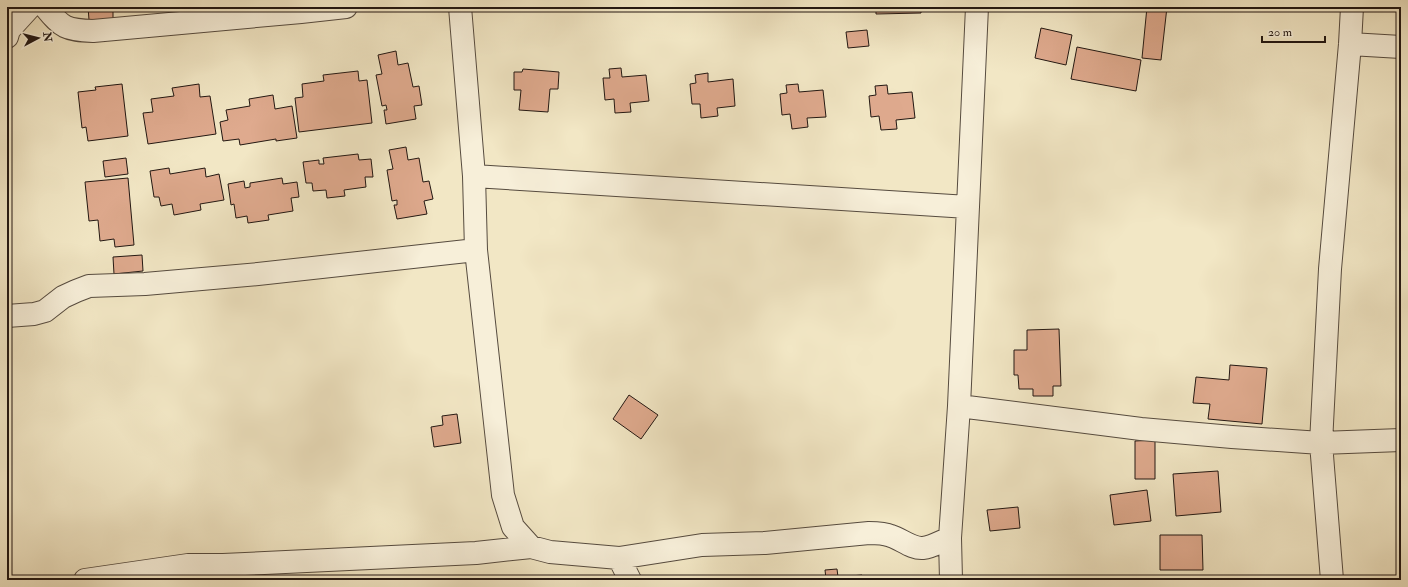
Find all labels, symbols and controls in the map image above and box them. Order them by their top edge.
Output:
north arrow [18,18,58,58]
scale bar [1262,18,1325,44]
text: 20 m [1268,25,1293,40]
text: N [40,30,55,44]

